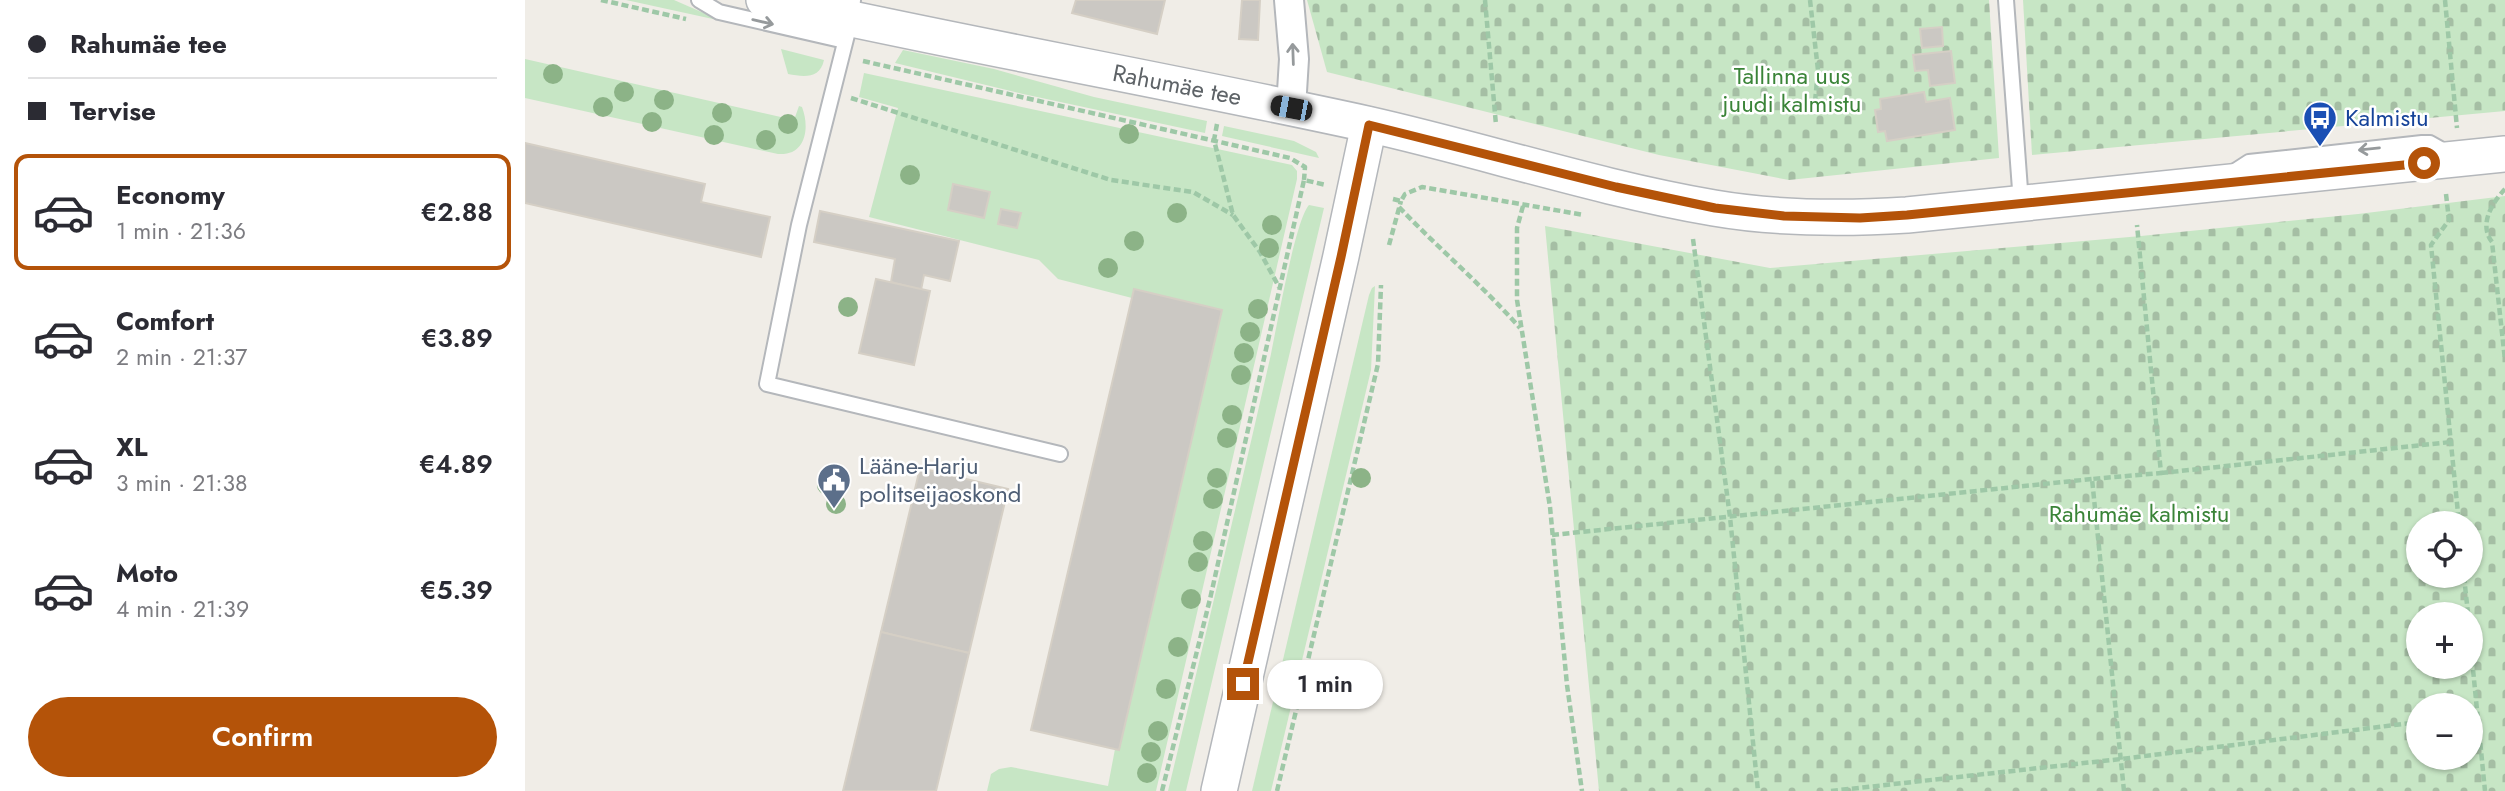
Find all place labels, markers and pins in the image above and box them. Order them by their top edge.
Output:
bus stop icon: Kalmistu [2301,99,2339,148]
place label: Kalmistu [2345,100,2429,135]
place label: Lääne-Harju politseijaoskond [859,448,1021,511]
public building icon: Lääne-Harju politseijaoskond [815,461,853,510]

